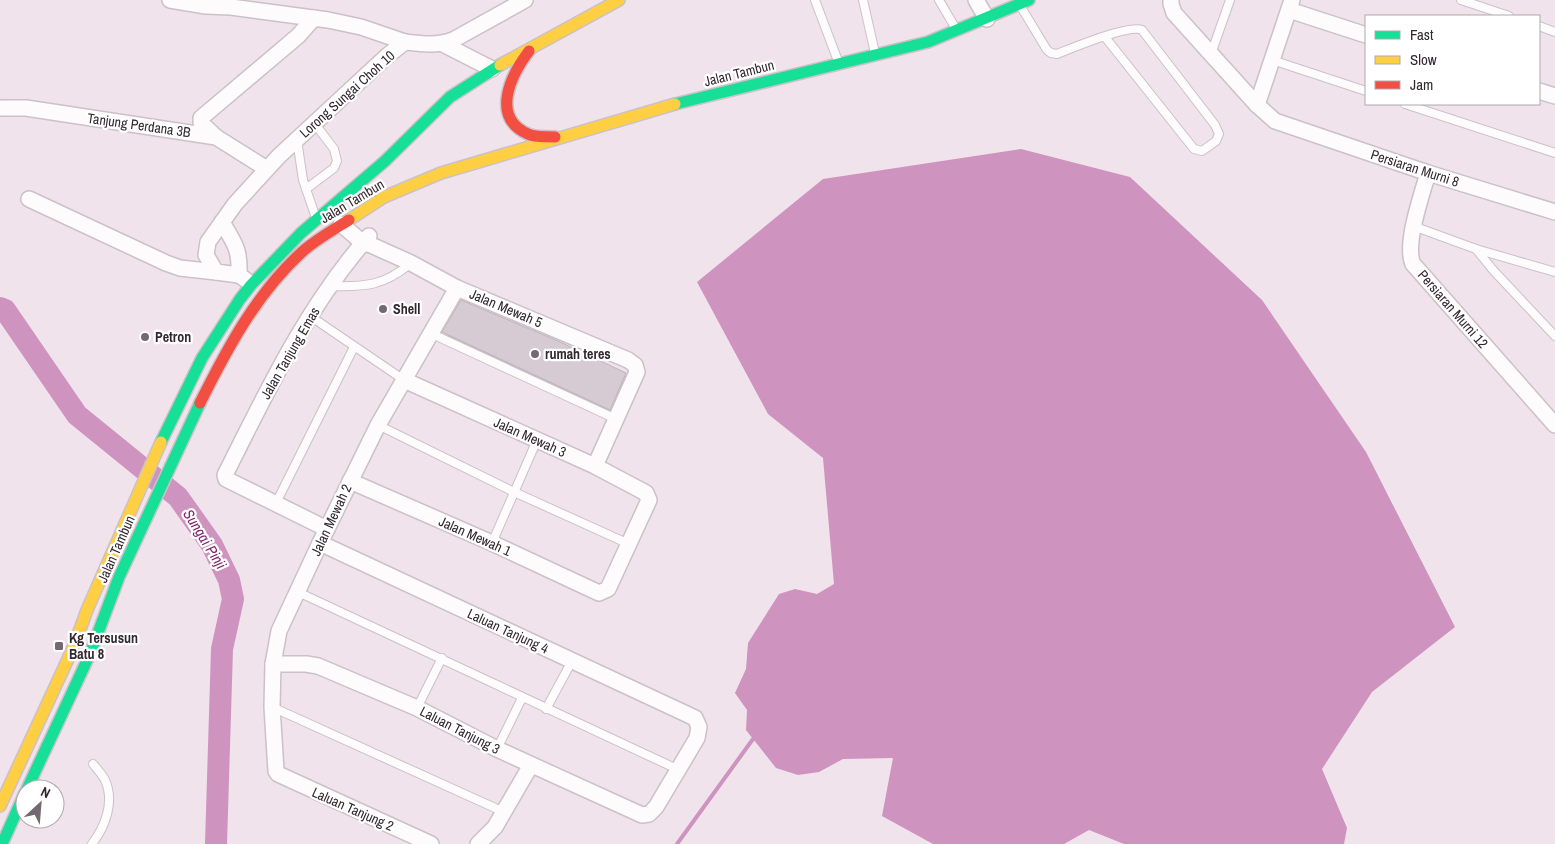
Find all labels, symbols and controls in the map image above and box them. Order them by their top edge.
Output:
legend [1365,15,1540,105]
text: Fast [1410,24,1434,45]
street label: Lorong Sungai Choh 10 [296,47,398,141]
text: Slow [1410,49,1437,70]
street label: Jalan Tambun [702,56,776,90]
text: Jam [1410,74,1433,95]
street label: Tanjung Perdana 3B [86,109,192,141]
street label: Persiaran Murni 8 [1369,145,1461,191]
street label: Jalan Tambun [317,175,387,227]
street label: Persiaran Murni 12 [1414,266,1492,352]
street label: Jalan Mewah 5 [467,285,545,331]
place label: Shell [393,300,420,318]
marker: Shell [377,303,389,315]
street label: Jalan Tanjung Emas [256,304,324,402]
place label: Petron [155,328,191,346]
marker: Petron [139,331,151,343]
place label: rumah teres [545,345,611,363]
marker: rumah teres [529,348,541,360]
street label: Jalan Mewah 3 [491,413,569,461]
street label: Jalan Mewah 2 [307,481,355,559]
water label: Sungai Pinji [178,505,232,573]
street label: Jalan Mewah 1 [436,512,514,560]
street label: Jalan Tambun [93,513,139,585]
street label: Laluan Tanjung 4 [465,604,552,658]
place label: Kg Tersusun Batu 8 [69,629,138,663]
marker: Kg Tersusun Batu 8 [53,640,65,652]
street label: Laluan Tanjung 3 [417,702,503,758]
north arrow [15,779,65,829]
text: N [38,782,53,802]
street label: Laluan Tanjung 2 [309,783,397,835]

